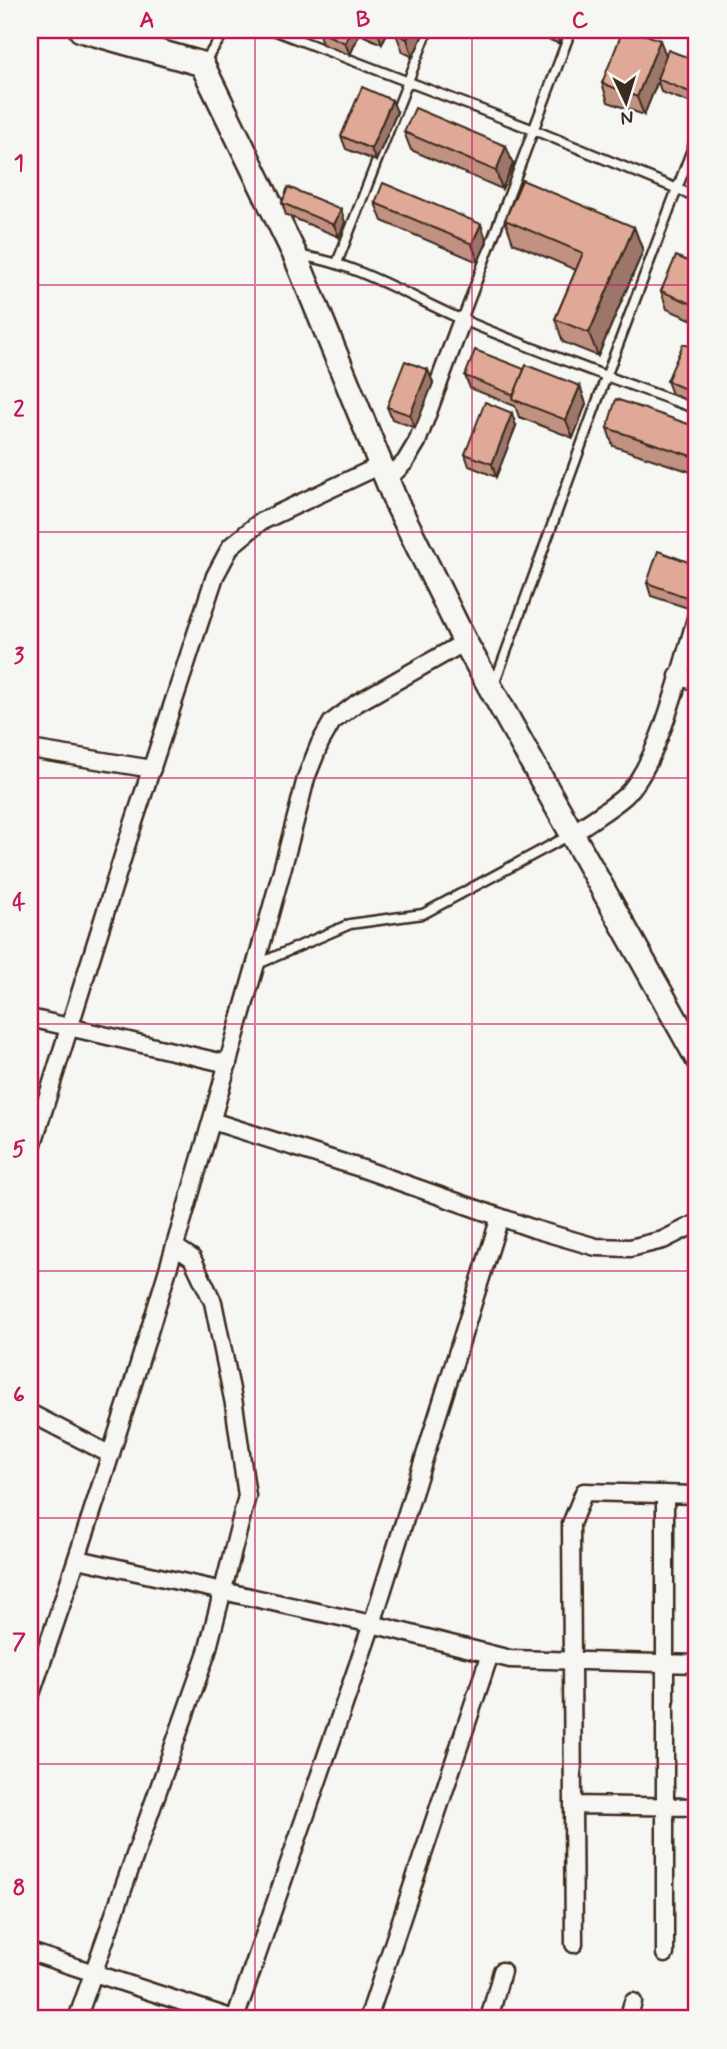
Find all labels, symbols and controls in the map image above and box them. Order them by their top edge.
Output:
text: A [139,6,155,36]
text: B [356,6,371,36]
text: C [572,6,589,36]
north arrow [590,66,660,136]
text: N [620,105,634,130]
text: 1 [14,149,24,179]
text: 2 [13,395,25,425]
text: 3 [14,642,25,672]
text: 4 [12,888,26,918]
text: 5 [12,1135,26,1165]
text: 6 [13,1381,25,1411]
text: 7 [12,1628,26,1658]
text: 8 [13,1874,25,1904]

